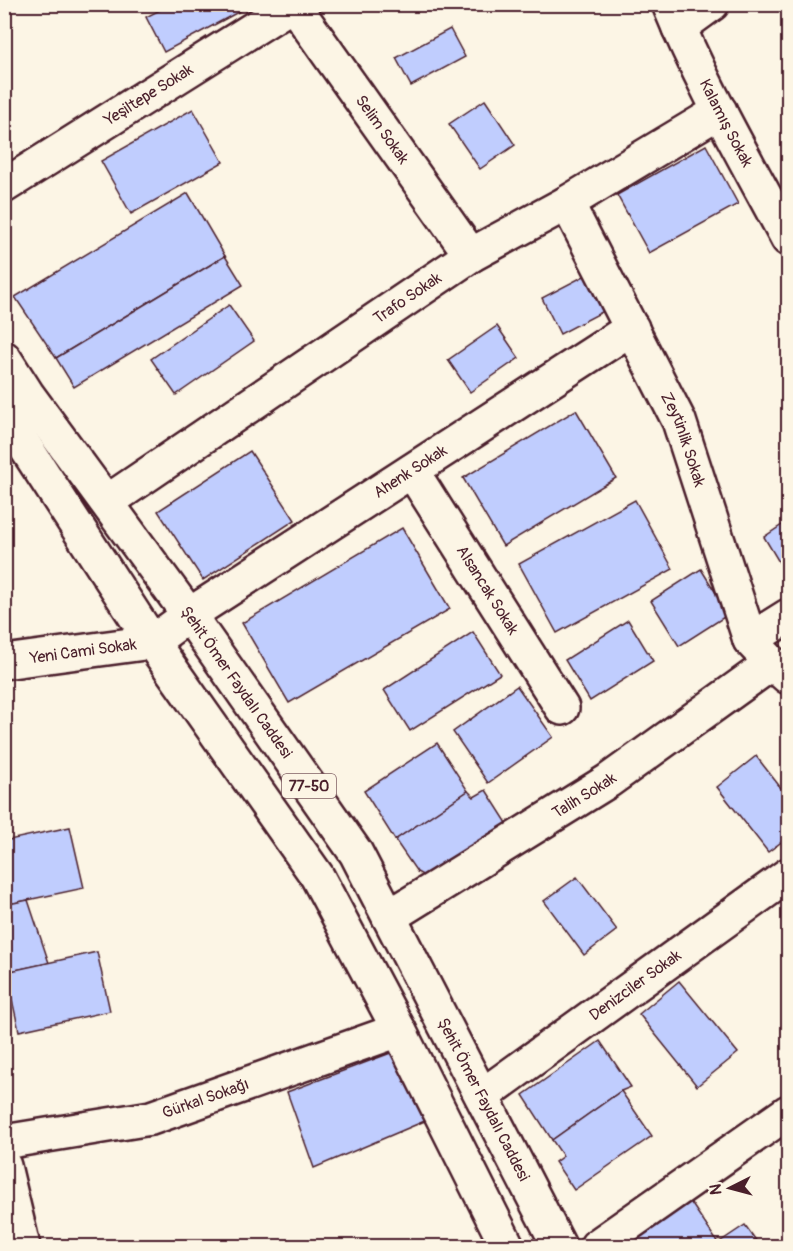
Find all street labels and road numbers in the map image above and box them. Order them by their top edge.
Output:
street label: Yeşiltepe Sokak [100,59,197,131]
street label: Kalamış Sokak [695,76,757,171]
street label: Selim Sokak [351,91,414,168]
street label: Trafo Sokak [370,268,445,328]
street label: Zeytinlik Sokak [656,389,710,490]
street label: Ahenk Sokak [370,440,451,503]
street label: Alsancak Sokak [452,542,523,639]
street label: Şehit Ömer Faydalı Caddesi [176,602,296,762]
street label: Yeni Cami Sokak [28,634,138,669]
street label: Talih Sokak [549,768,621,823]
road number: 77-50 [282,774,336,798]
street label: Denizciler Sokak [585,945,685,1025]
street label: Şehit Ömer Faydalı Caddesi [433,1015,534,1185]
street label: Gürkal Sokağı [160,1074,252,1123]

